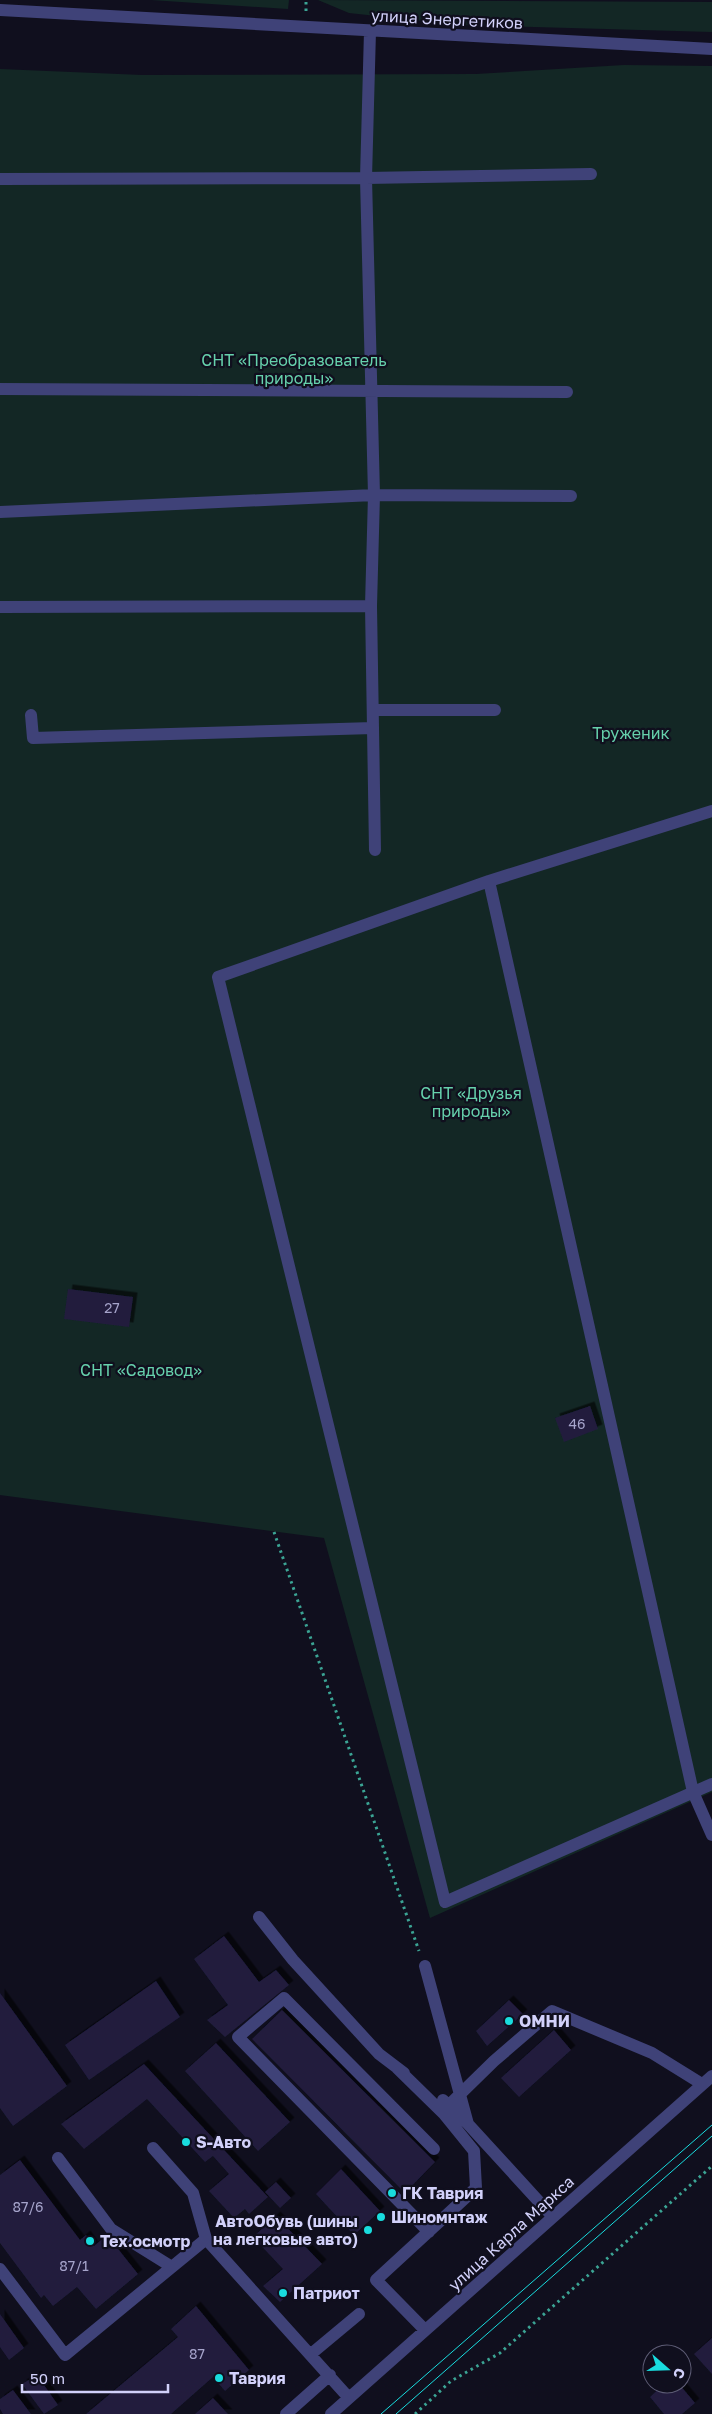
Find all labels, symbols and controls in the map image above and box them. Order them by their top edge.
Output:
street label: улица Энергетиков [371,5,523,33]
park label: СНТ «Преобразователь природы» [201,350,387,388]
park label: Труженик [592,723,670,743]
park label: СНТ «Друзья природы» [420,1083,522,1121]
house number: 27 [104,1299,120,1316]
park label: СНТ «Садовод» [80,1360,202,1380]
house number: 46 [568,1415,586,1432]
place label: ОМНИ [519,2011,570,2031]
marker: ОМНИ [503,2015,515,2027]
place label: S-Авто [196,2132,251,2152]
marker: S-Авто [180,2136,192,2148]
street label: улица Карла Маркса [444,2171,578,2295]
place label: ГК Таврия [402,2183,483,2203]
marker: ГК Таврия [386,2187,398,2199]
house number: 87/6 [12,2198,44,2215]
place label: Шиномнтаж [391,2207,488,2227]
place label: АвтоОбувь (шины на легковые авто) [213,2211,358,2249]
marker: Шиномнтаж [375,2211,387,2223]
marker: АвтоОбувь (шины на легковые авто) [362,2224,374,2236]
place label: Тех.осмотр [100,2231,191,2251]
marker: Тех.осмотр [84,2235,96,2247]
house number: 87/1 [59,2257,89,2274]
place label: Патриот [293,2283,360,2303]
marker: Патриот [277,2287,289,2299]
north arrow [642,2344,692,2394]
house number: 87 [189,2345,205,2362]
scale bar [22,2362,169,2394]
text: С [670,2366,689,2381]
place label: Таврия [229,2368,286,2388]
text: 50 m [30,2369,65,2387]
marker: Таврия [213,2372,225,2384]

